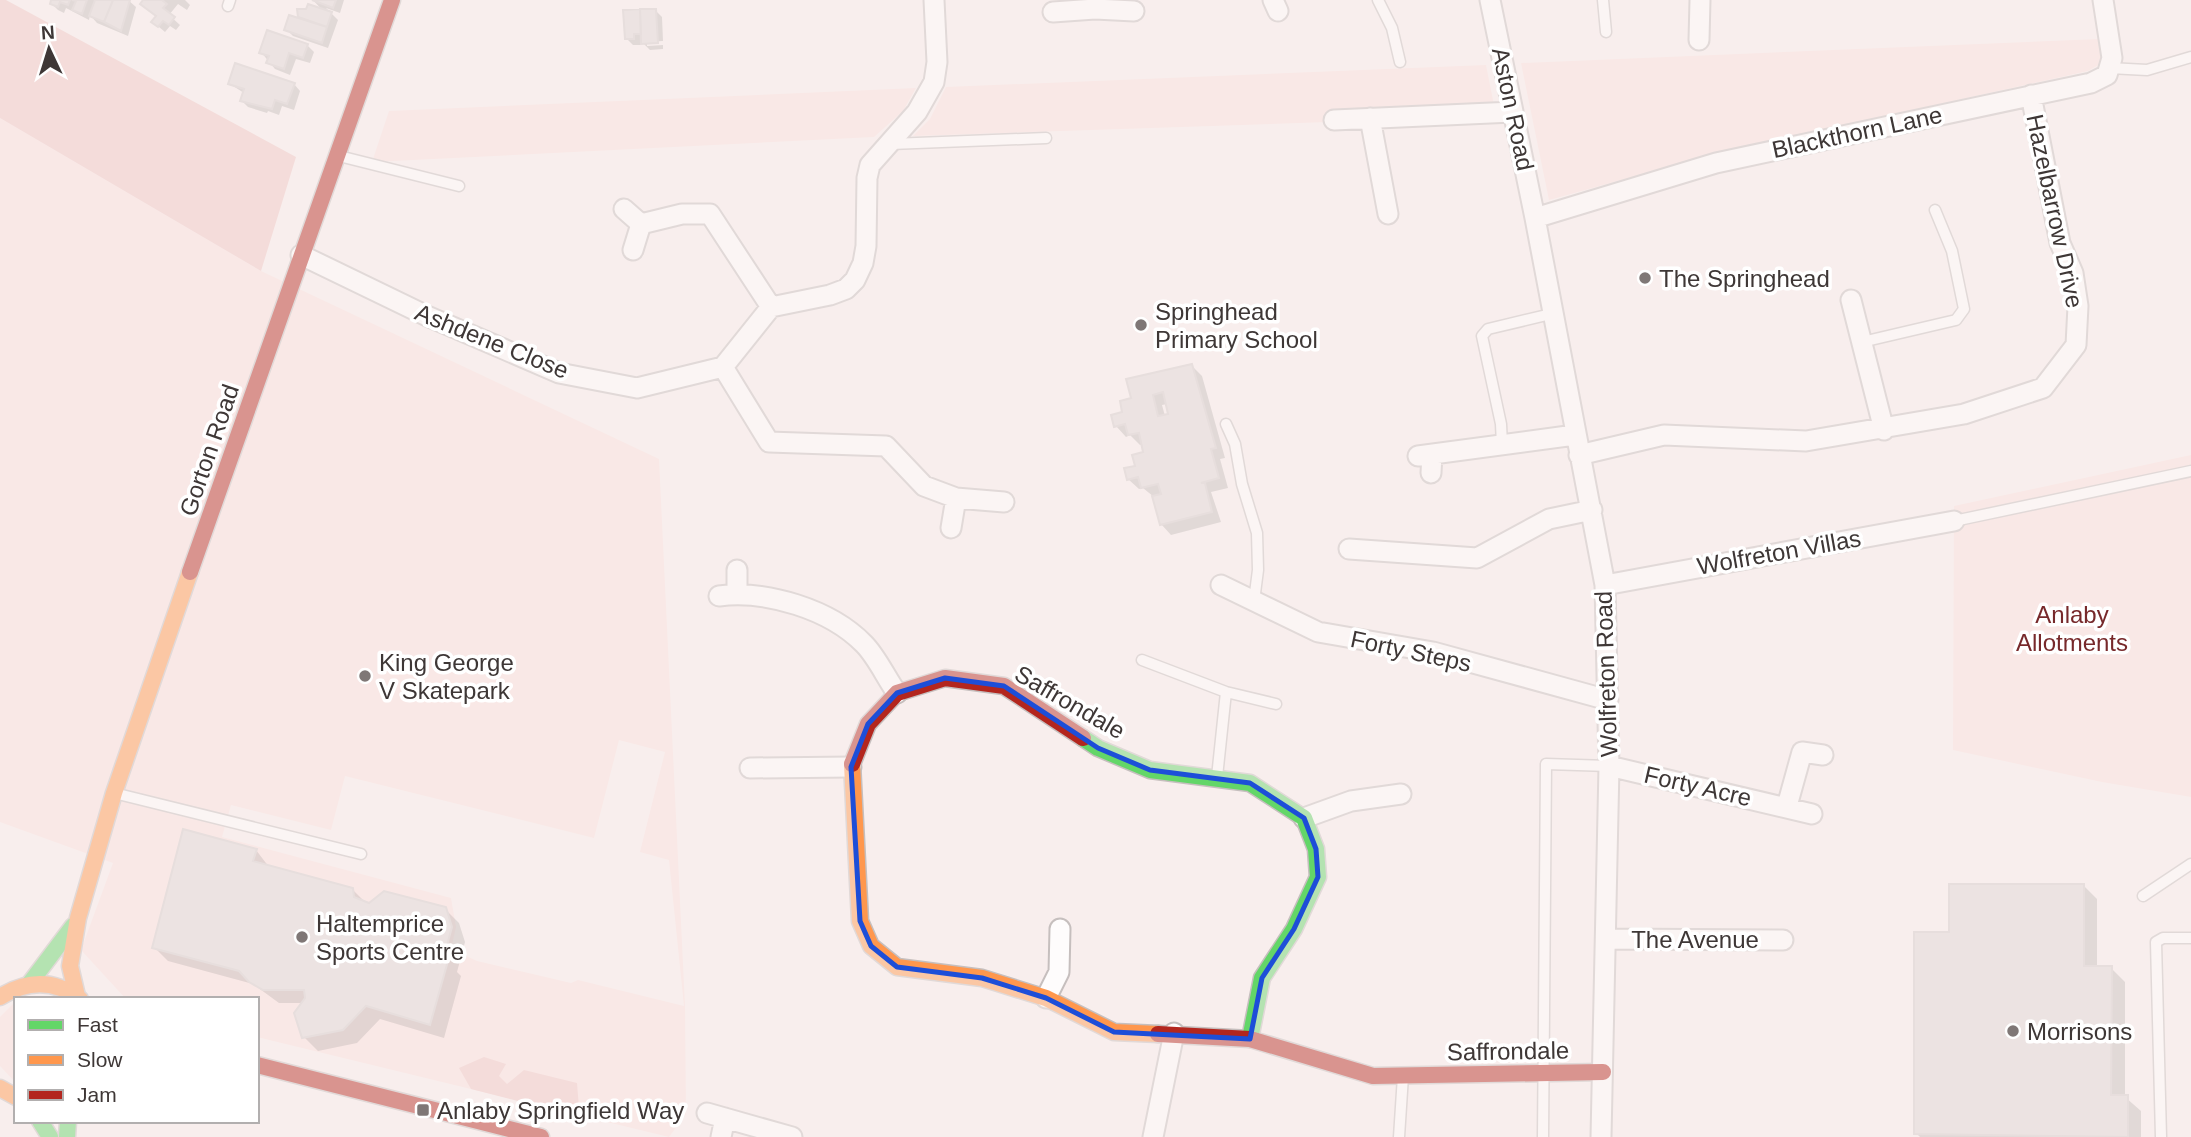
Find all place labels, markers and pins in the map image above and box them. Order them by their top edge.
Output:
place label: The Springhead [1659,265,1830,292]
marker: The Springhead [1637,270,1653,286]
place label: Springhead Primary School [1155,298,1318,353]
marker: Springhead Primary School [1133,317,1149,333]
place label: King George V Skatepark [379,649,514,704]
marker: King George V Skatepark [357,668,373,684]
place label: Haltemprice Sports Centre [316,910,464,965]
marker: Haltemprice Sports Centre [294,929,310,945]
place label: Morrisons [2027,1018,2132,1045]
marker: Morrisons [2005,1023,2021,1039]
place label: Anlaby Springfield Way [437,1097,684,1124]
marker: Anlaby Springfield Way [415,1102,431,1118]

